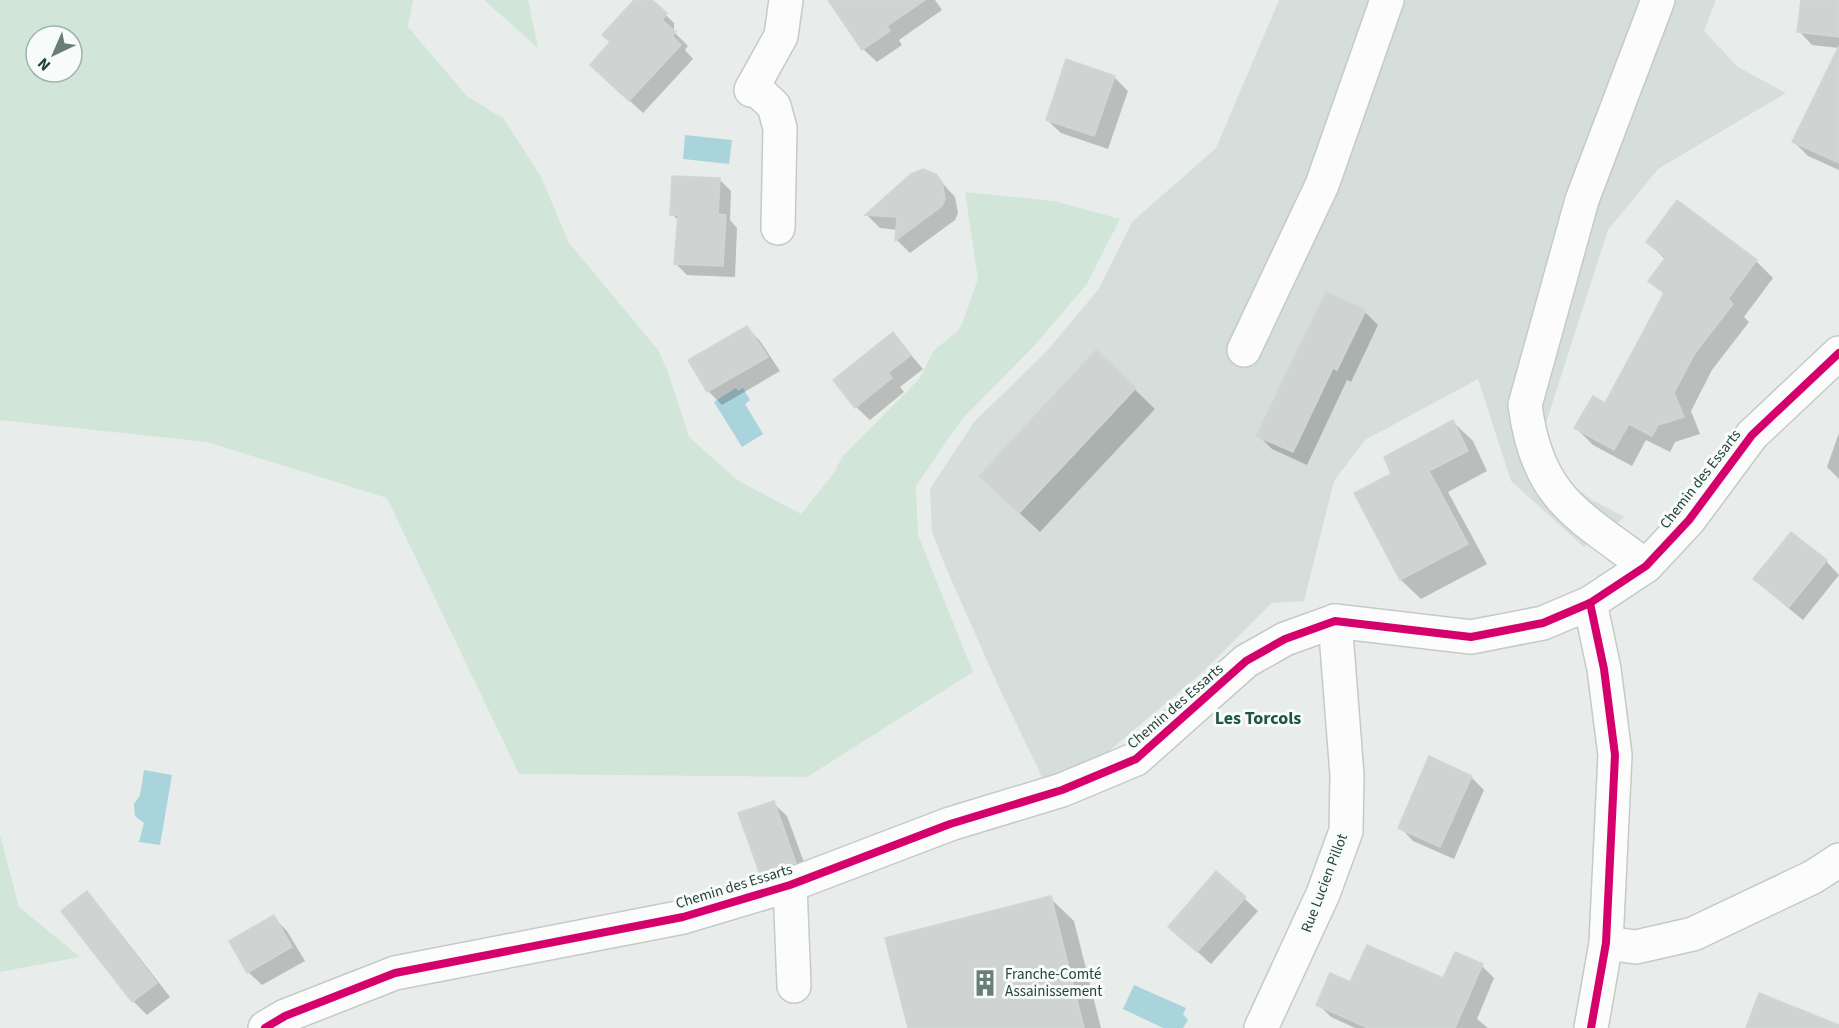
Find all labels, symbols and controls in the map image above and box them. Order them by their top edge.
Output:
north arrow [24,24,84,84]
text: N [33,52,56,76]
street label: Chemin des Essarts [1655,425,1746,533]
street label: Chemin des Essarts [1123,659,1228,754]
district label: Les Torcols [1215,706,1301,731]
street label: Rue Lucien Pillot [1296,831,1353,936]
street label: Chemin des Essarts [673,859,795,914]
place label: Franche-Comté Assainissement [1005,964,1102,1002]
building icon: Franche-Comté Assainissement [970,968,1000,998]

